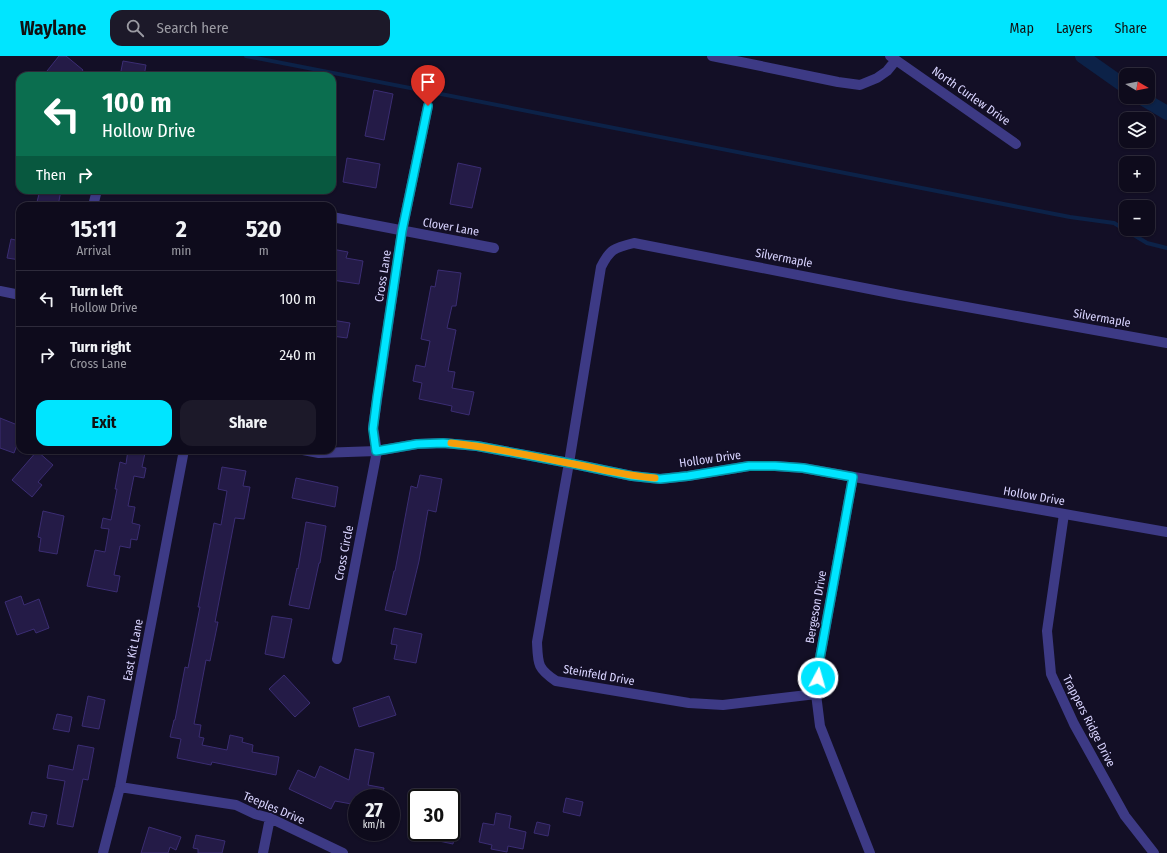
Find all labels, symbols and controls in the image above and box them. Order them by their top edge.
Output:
search box [110,10,390,46]
text: Waylane [20,17,86,40]
icon: search [124,17,146,39]
text: Search here [156,19,229,37]
text: Map [1010,20,1034,37]
text: Layers [1056,20,1092,37]
text: Share [1114,20,1147,37]
street label: North Curlew Drive [929,64,1013,128]
pin [411,65,445,106]
north arrow [1119,68,1155,104]
map controls [1119,68,1155,236]
icon: arrive [417,71,439,93]
text: 100 m [102,86,172,119]
icon: left [36,88,88,140]
button: layers [1119,112,1155,148]
text: Hollow Drive [102,120,195,142]
button: + [1119,156,1155,192]
icon: right [74,164,96,186]
text: Then [36,166,66,184]
button: − [1119,200,1155,236]
text: 15:11 [70,215,117,243]
text: 2 [176,215,187,243]
text: 520 [246,215,282,243]
street label: Clover Lane [422,215,480,239]
text: Arrival [76,243,111,258]
text: min [171,243,191,258]
text: m [259,243,269,258]
street label: Silvermaple [754,246,814,270]
street label: Cross Lane [372,249,394,303]
text: Turn left [70,282,123,300]
icon: left [36,288,58,310]
text: 100 m [279,290,316,308]
text: Hollow Drive [70,300,137,315]
street label: Silvermaple [1072,306,1132,330]
text: Turn right [70,338,131,356]
icon: right [36,344,58,366]
text: 240 m [280,346,316,364]
text: Cross Lane [70,356,127,371]
button: Exit [36,400,172,446]
button: Share [180,400,316,446]
street label: Hollow Drive [678,448,742,470]
street label: Hollow Drive [1002,484,1066,508]
street label: Cross Circle [332,524,356,582]
street label: Bergeson Drive [803,569,829,645]
street label: East Kit Lane [120,618,146,682]
position arrow [797,657,839,699]
street label: Steinfeld Drive [562,662,636,688]
street label: Trappers Ridge Drive [1060,673,1118,769]
street label: Teeples Drive [241,789,307,827]
speed limit sign: 30 [408,789,460,841]
text: 27 [365,798,383,822]
text: km/h [363,819,385,831]

